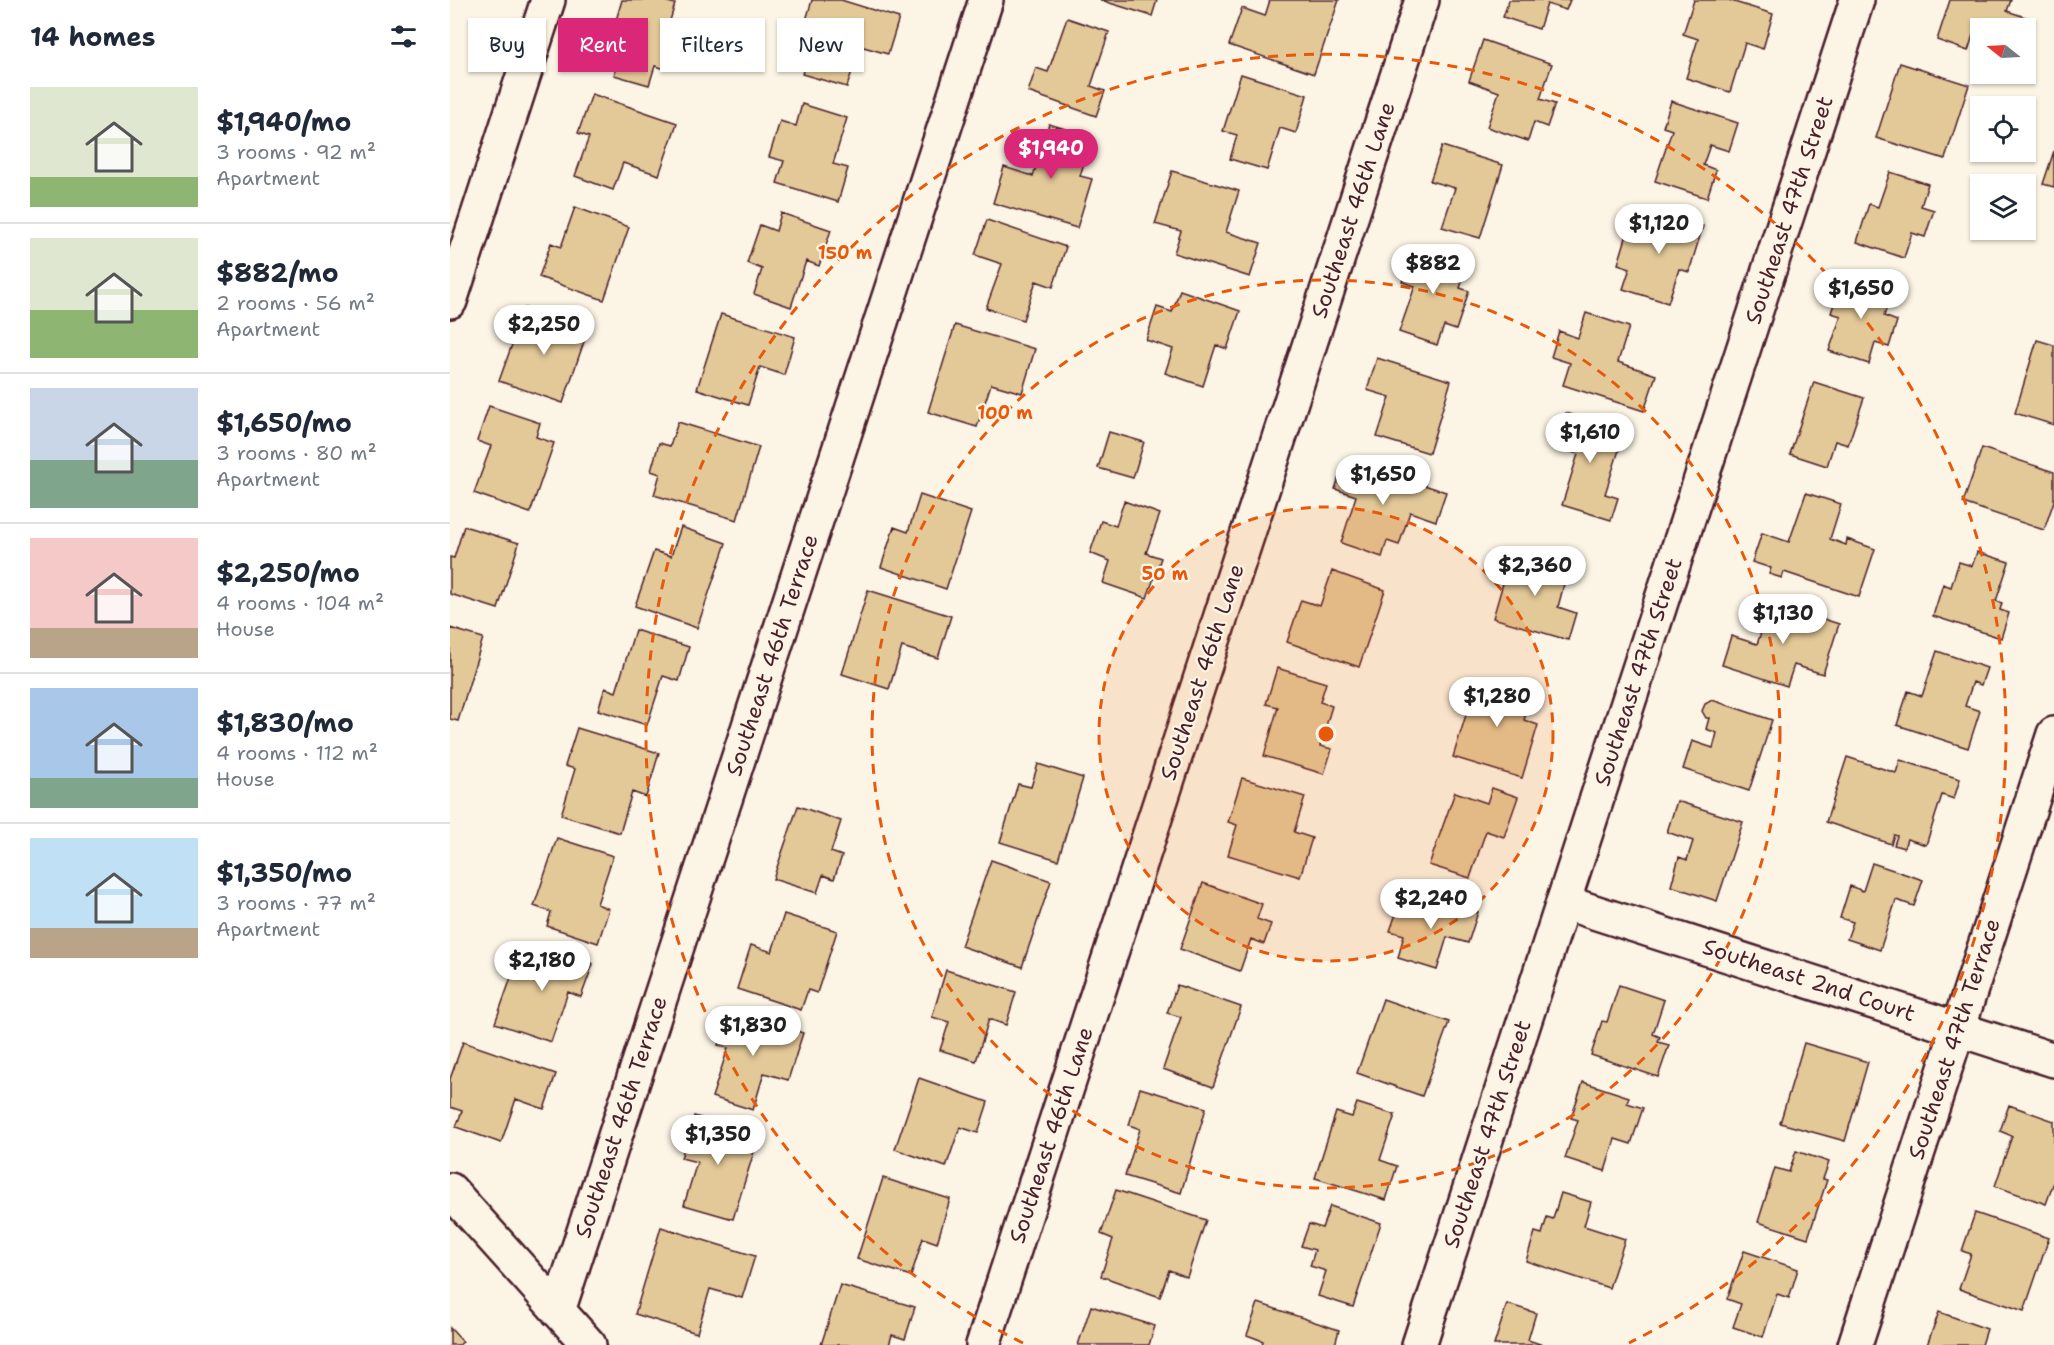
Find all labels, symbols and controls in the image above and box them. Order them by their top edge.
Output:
chip: Buy [468,18,546,72]
chip: Rent [558,18,648,72]
chip: Filters [660,18,765,72]
chip: New [777,18,864,72]
north arrow [1970,18,2036,84]
map controls [1970,18,2036,240]
text: 14 homes [30,19,156,54]
icon: filters [387,20,420,53]
street label: Southeast 47th Street [1738,92,1840,328]
button: locate [1970,96,2036,162]
street label: Southeast 46th Lane [1304,98,1402,322]
text: $1,940/mo [216,104,351,139]
icon: home [78,111,150,183]
pin: $1,940 [1002,129,1100,180]
text: $1,940 [1018,135,1084,161]
text: 3 rooms · 92 m² [216,139,376,165]
text: Apartment [216,165,320,191]
button: layers [1970,174,2036,240]
pin: $1,120 [1610,204,1708,255]
text: $1,120 [1629,210,1689,236]
text: 150 m [818,241,873,265]
pin: $882 [1397,244,1469,295]
text: $882 [1405,250,1461,276]
text: $882/mo [216,255,339,290]
icon: home [78,262,150,334]
pin: $1,650 [1812,269,1910,320]
text: $1,650 [1828,275,1894,301]
text: 2 rooms · 56 m² [216,290,375,316]
pin: $2,250 [495,305,593,356]
text: $2,250 [508,311,580,337]
text: Apartment [216,316,320,342]
text: 100 m [977,401,1033,425]
text: $1,650/mo [216,405,352,440]
icon: home [78,412,150,484]
pin: $1,610 [1541,413,1639,464]
text: $1,610 [1559,419,1621,445]
text: 3 rooms · 80 m² [216,440,377,466]
pin: $1,650 [1334,455,1432,506]
text: $1,650 [1350,461,1416,487]
text: Apartment [216,466,320,492]
street label: Southeast 46th Terrace [719,530,825,780]
pin: $2,360 [1486,546,1584,597]
text: $2,360 [1498,552,1572,578]
street label: Southeast 47th Street [1587,554,1689,790]
text: $2,250/mo [216,555,360,590]
street label: Southeast 46th Lane [1153,560,1251,784]
icon: home [78,562,150,634]
text: 50 m [1142,562,1189,586]
text: 4 rooms · 104 m² [216,590,384,616]
pin: $1,130 [1734,594,1832,645]
text: $1,130 [1752,600,1814,626]
text: House [216,616,275,642]
pin: $1,280 [1448,677,1546,728]
text: $1,280 [1463,683,1531,709]
text: $1,830/mo [216,705,354,740]
icon: home [78,712,150,784]
centre of rings [1316,724,1336,744]
text: 4 rooms · 112 m² [216,740,378,766]
text: House [216,766,275,792]
text: $1,350/mo [216,855,352,890]
icon: home [78,862,150,934]
pin: $2,240 [1382,879,1480,930]
text: $2,240 [1394,885,1468,911]
text: 3 rooms · 77 m² [216,890,376,916]
street label: Southeast 47th Terrace [1901,915,2007,1163]
text: Apartment [216,916,320,942]
street label: Southeast 2nd Court [1699,932,1919,1028]
pin: $2,180 [493,941,591,992]
text: $2,180 [508,947,576,973]
street label: Southeast 46th Terrace [568,992,674,1242]
pin: $1,830 [704,1006,802,1057]
text: $1,830 [719,1012,787,1038]
street label: Southeast 47th Street [1436,1016,1538,1252]
street label: Southeast 46th Lane [1002,1023,1100,1247]
pin: $1,350 [669,1115,767,1166]
text: $1,350 [685,1121,751,1147]

